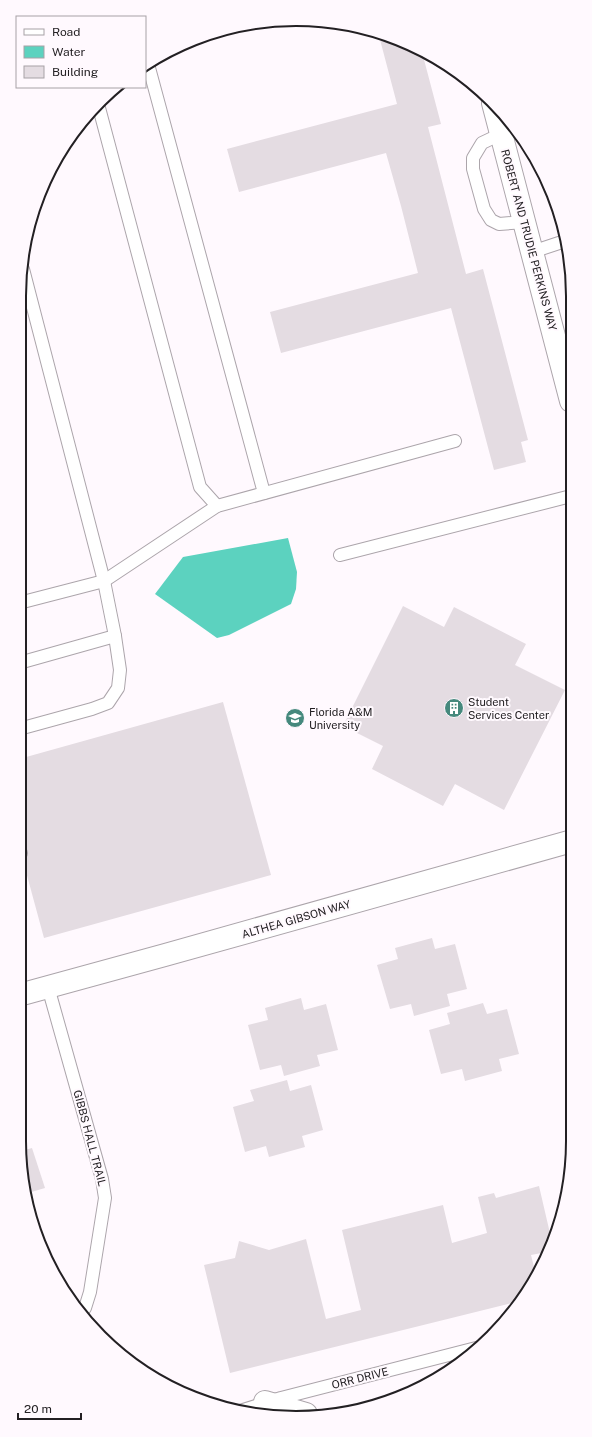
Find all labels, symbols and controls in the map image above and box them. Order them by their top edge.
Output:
legend [16,16,146,88]
text: Road [52,25,80,39]
text: Water [52,45,86,59]
text: Building [52,65,98,79]
street label: ROBERT AND TRUDIE PERKINS WAY [499,148,559,332]
place label: Student Services Center [468,696,549,721]
building icon: Student Services Center [443,697,465,719]
place label: Florida A&M University [309,706,373,731]
school or university icon: Florida A&M University [284,707,306,729]
street label: ALTHEA GIBSON WAY [240,898,352,940]
street label: GIBBS HALL TRAIL [71,1089,109,1187]
street label: ORR DRIVE [330,1365,390,1391]
scale bar [18,1395,81,1421]
text: 20 m [24,1402,52,1416]

